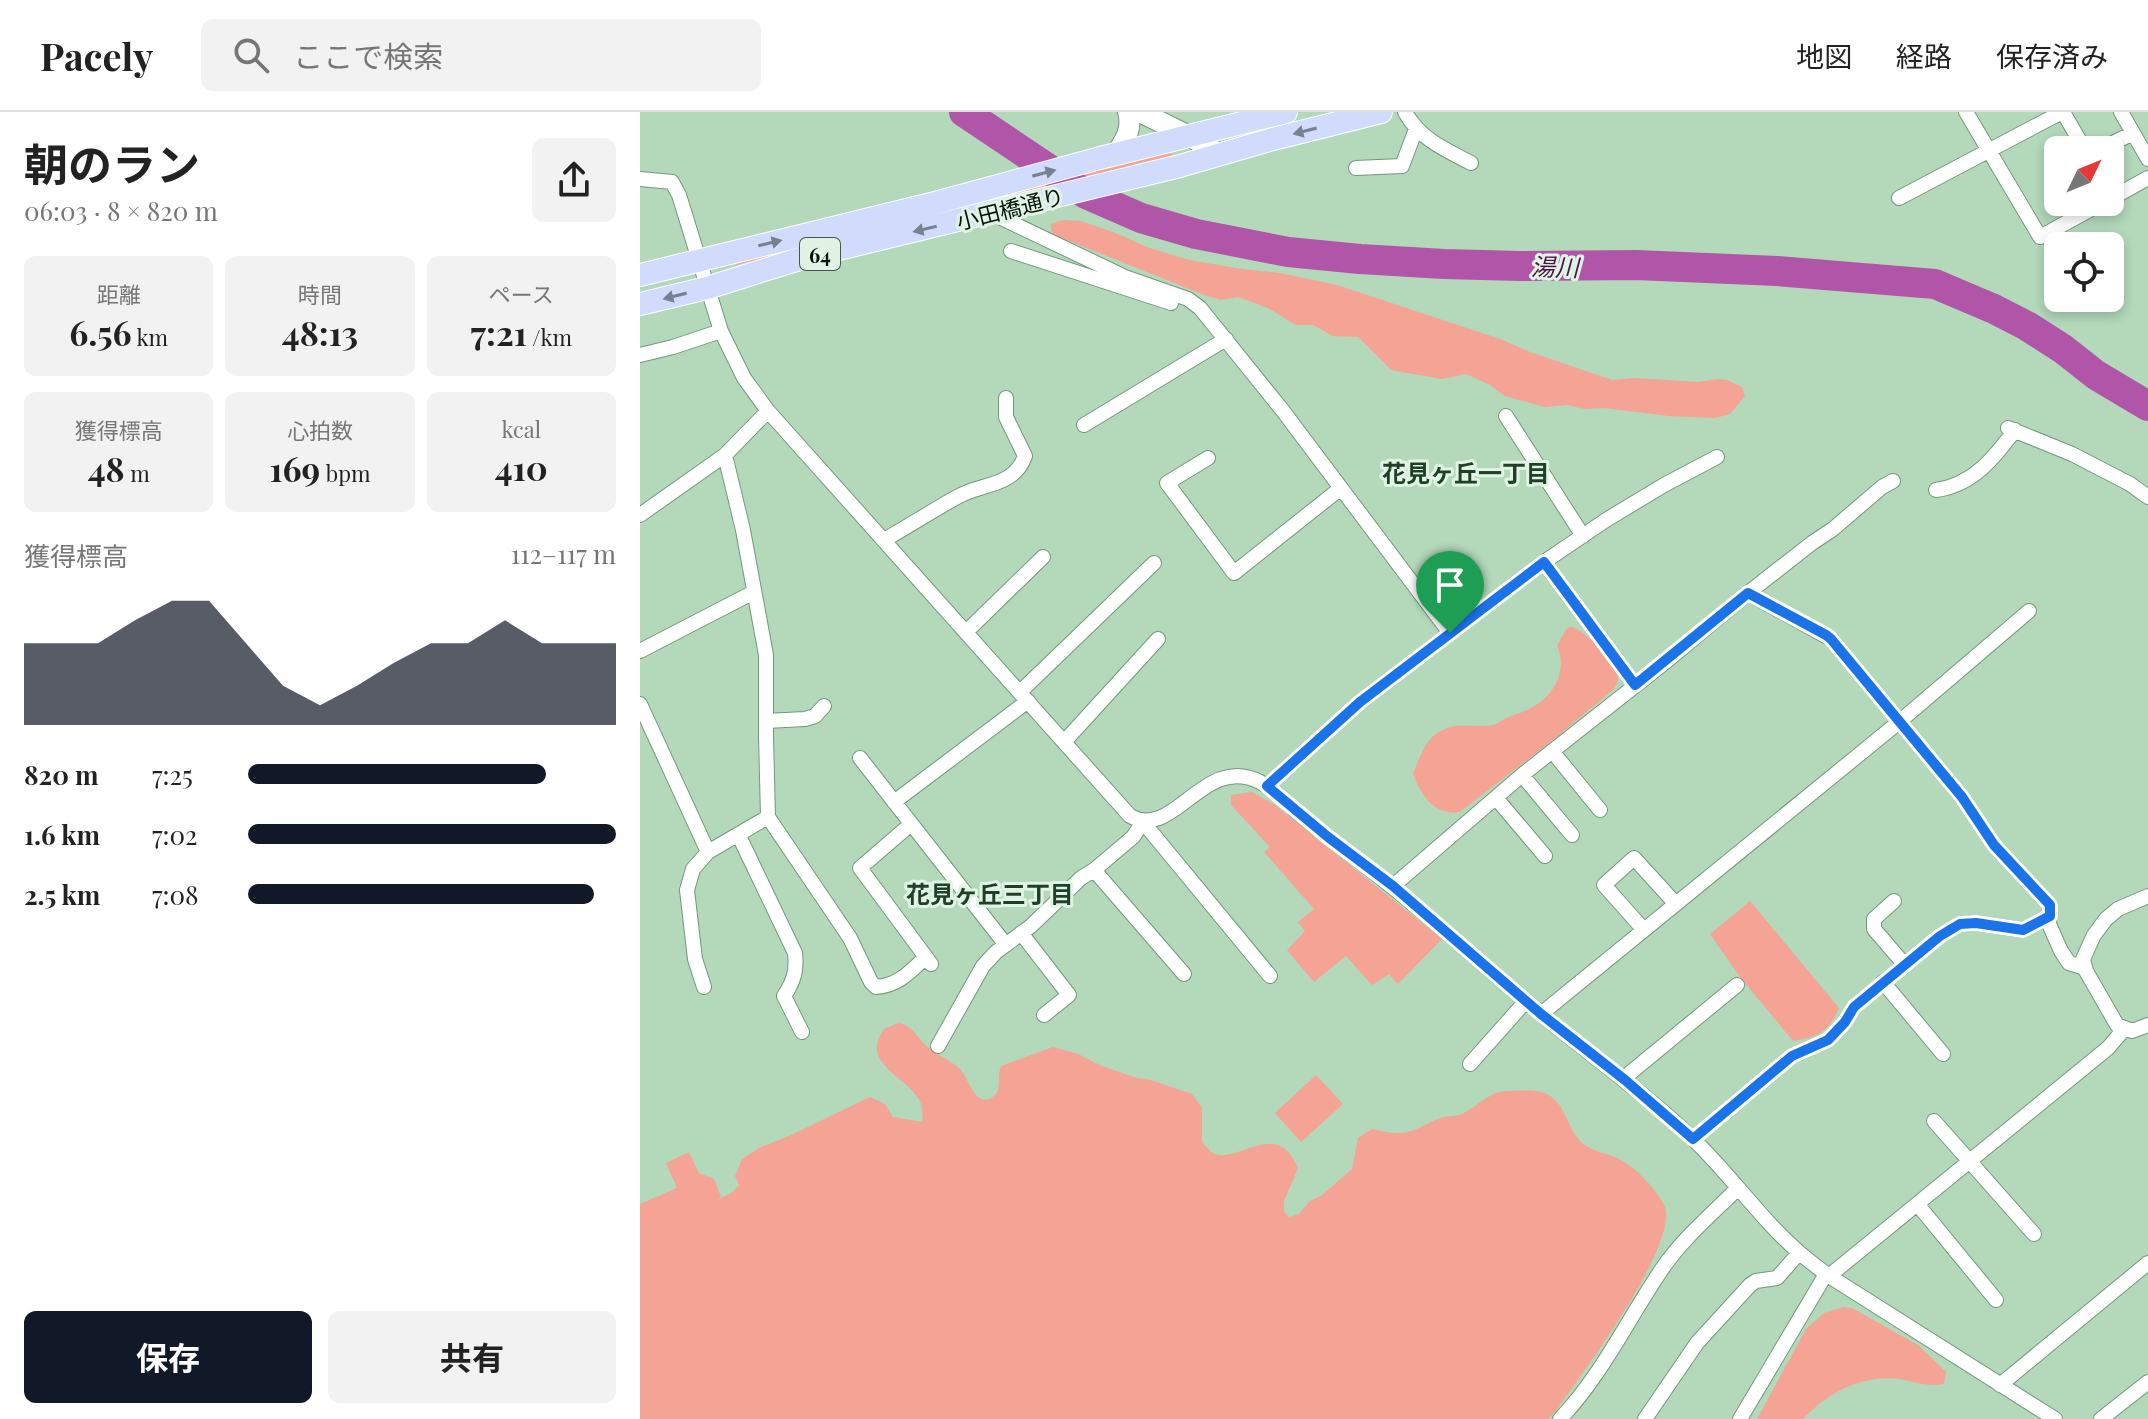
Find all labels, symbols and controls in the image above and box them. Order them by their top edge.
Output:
search box [201,19,761,91]
text: Pacely [40,30,153,81]
icon: search [229,33,273,77]
text: ここで検索 [293,36,443,76]
text: 地図 [1796,37,1852,74]
text: 経路 [1896,37,1952,74]
text: 保存済み [1996,37,2108,74]
one-way arrow [1293,126,1318,138]
text: 朝のラン [24,133,200,192]
north arrow [2044,136,2124,216]
map controls [2044,136,2124,312]
button: share [532,138,616,222]
one-way arrow [1032,167,1057,179]
street label: 小田橋通り [953,180,1067,236]
text: 06:03 · 8 × 820 m [24,193,218,228]
one-way arrow [913,223,938,235]
button: locate [2044,232,2124,312]
one-way arrow [758,236,783,249]
road number: 64 [800,238,840,270]
water label: 湯川 [1531,250,1582,282]
text: 距離 [97,279,141,309]
text: 時間 [298,279,342,309]
text: ペース [489,279,554,309]
one-way arrow [662,290,687,303]
text: 6.56 [69,309,132,355]
text: 48:13 [282,309,358,355]
text: 7:21 [471,309,527,355]
text: km [132,322,168,352]
text: /km [527,322,572,352]
text: kcal [502,414,541,444]
text: 獲得標高 [75,415,163,445]
text: 心拍数 [287,415,353,445]
text: 410 [495,444,548,490]
text: 48 [88,445,125,491]
text: 169 [269,445,320,491]
district label: 花見ヶ丘一丁目 [1382,456,1550,488]
text: m [125,458,150,488]
text: bpm [320,458,371,488]
text: 112–117 m [510,536,616,571]
text: 獲得標高 [24,538,128,573]
pin [1416,551,1484,633]
icon: arrive [1428,563,1472,607]
text: 820 m [24,757,99,792]
text: 7:25 [152,757,193,792]
text: 1.6 km [24,817,100,852]
text: 7:02 [152,817,198,852]
text: 2.5 km [24,877,100,912]
text: 7:08 [152,877,199,912]
district label: 花見ヶ丘三丁目 [906,877,1074,909]
button: 保存 [24,1311,312,1403]
button: 共有 [328,1311,616,1403]

